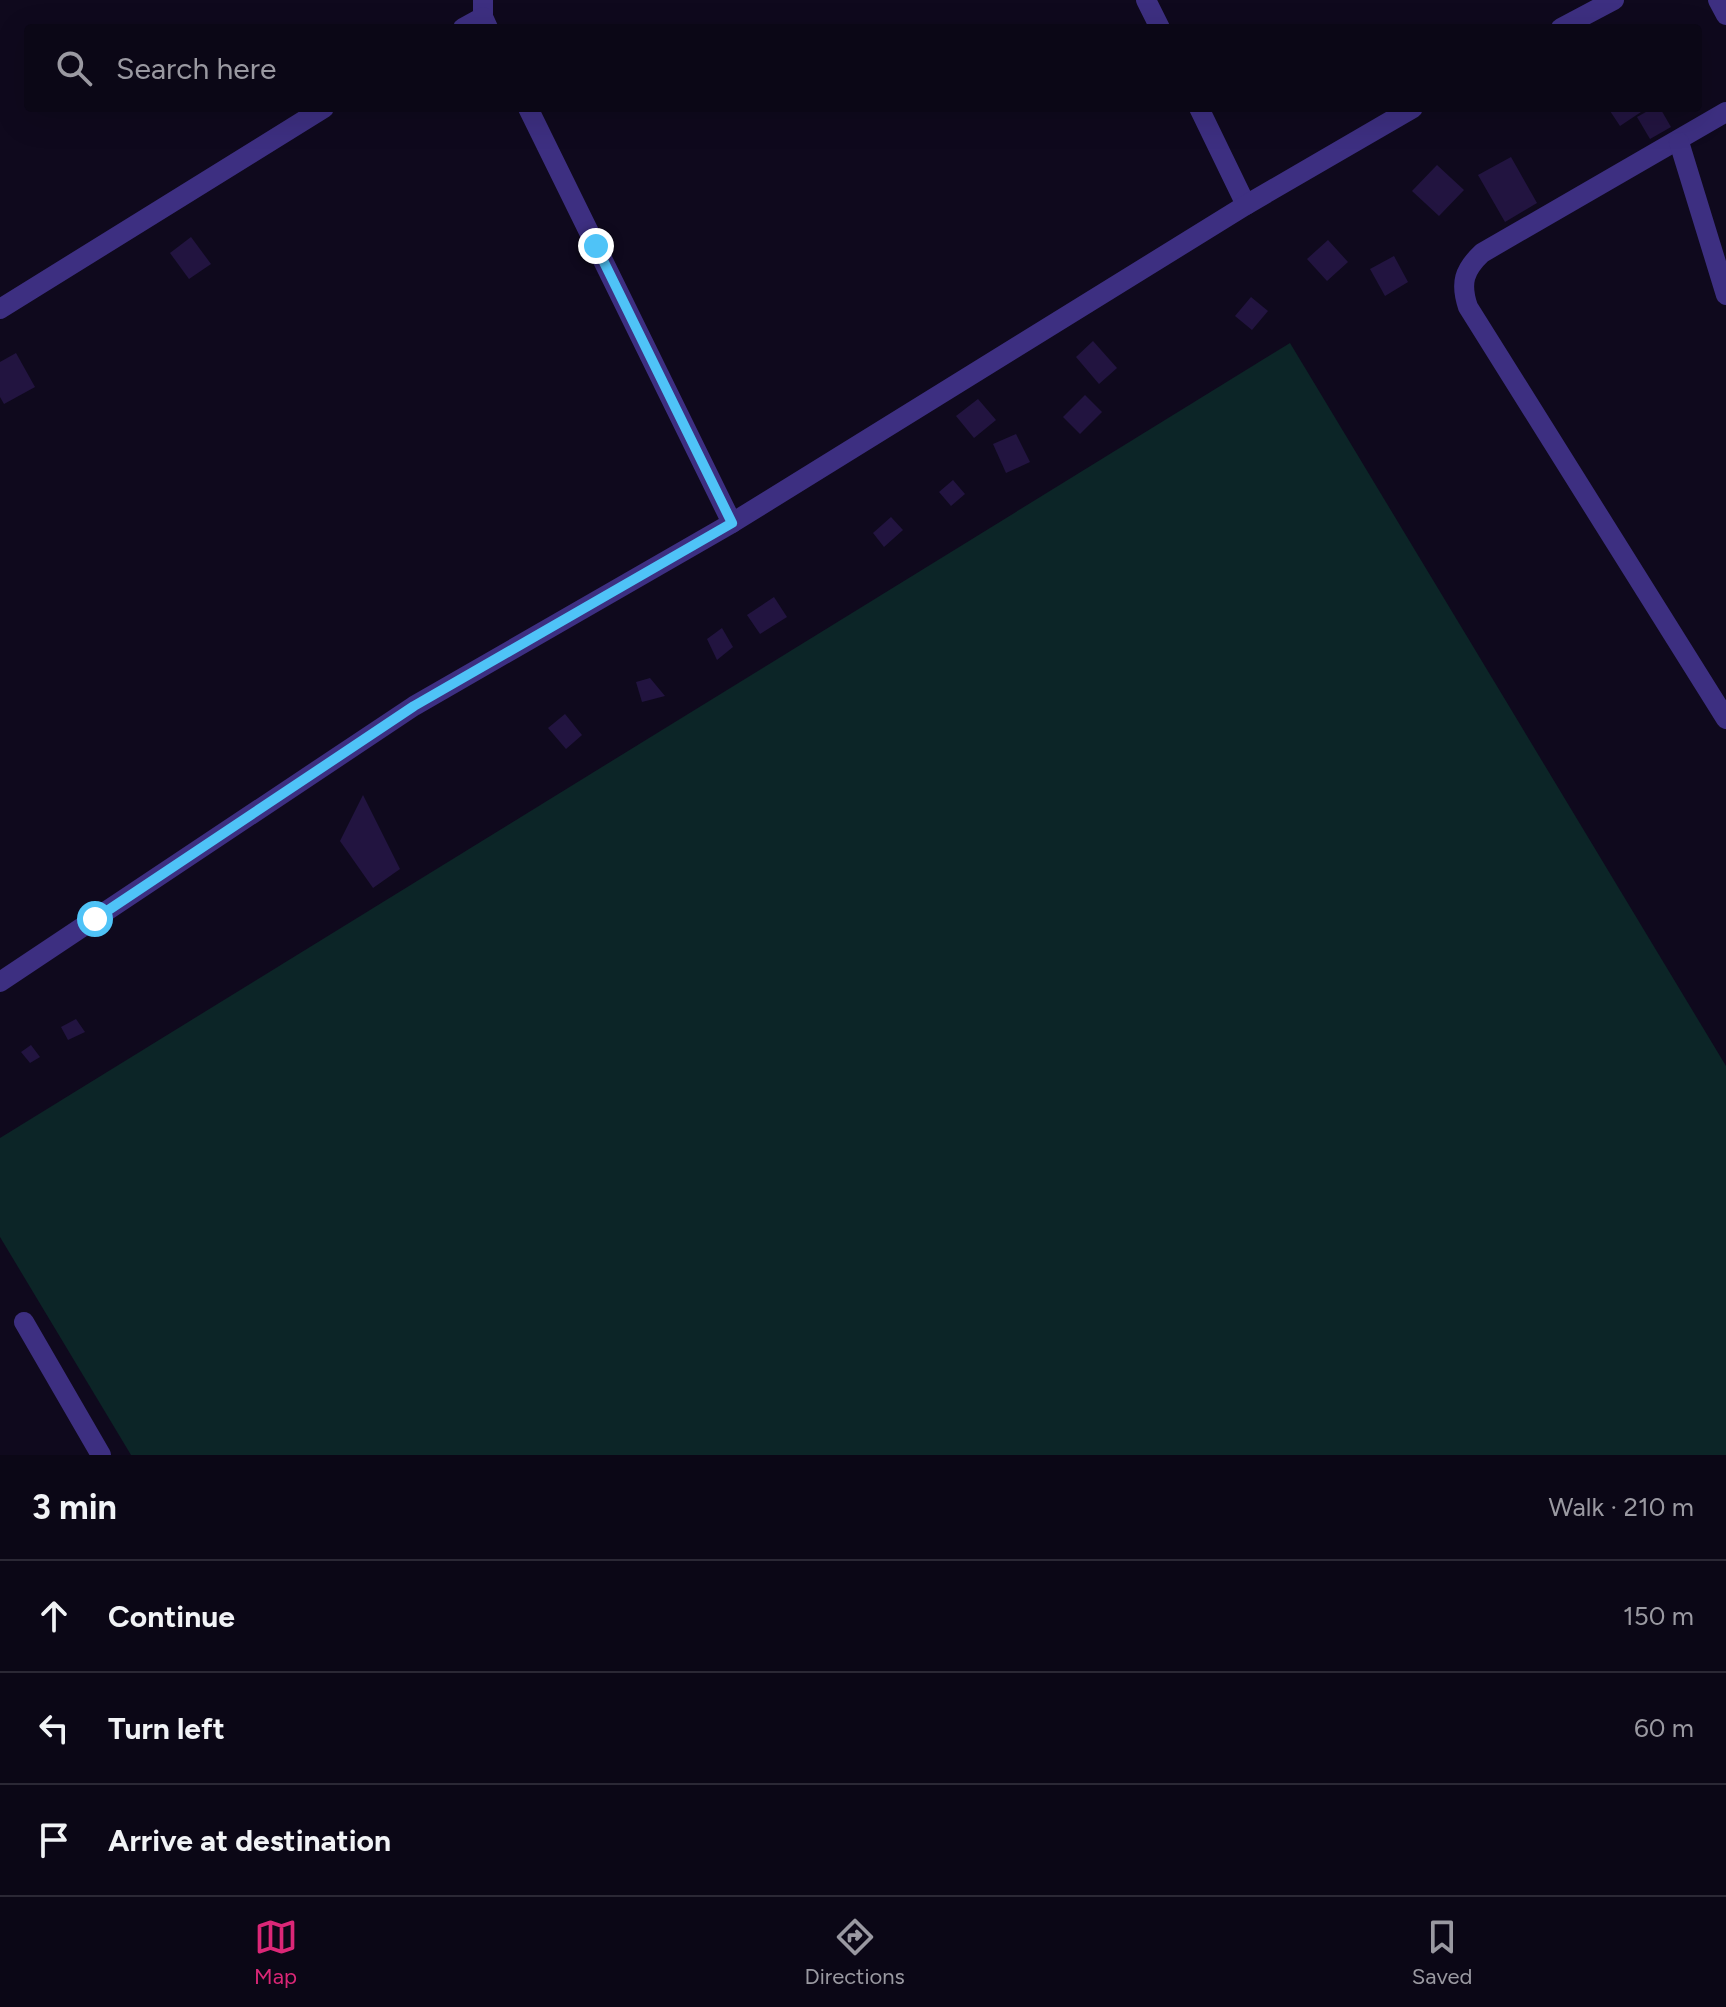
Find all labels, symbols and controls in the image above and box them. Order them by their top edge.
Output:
search box [24,24,1702,112]
icon: search [52,46,96,90]
text: Search here [116,50,276,87]
route end [578,228,614,264]
route start [77,901,113,937]
text: 3 min [32,1487,117,1528]
text: Walk · 210 m [1549,1491,1694,1523]
icon: ahead [32,1594,76,1638]
text: Continue [108,1598,235,1635]
text: 150 m [1623,1600,1694,1632]
icon: left [32,1706,76,1750]
text: Turn left [108,1710,225,1747]
text: 60 m [1634,1712,1694,1744]
icon: arrive [32,1818,76,1862]
text: Arrive at destination [108,1822,391,1859]
tab: Map [254,1915,298,1990]
tab: Directions [805,1915,905,1990]
tab: Saved [1412,1915,1472,1990]

